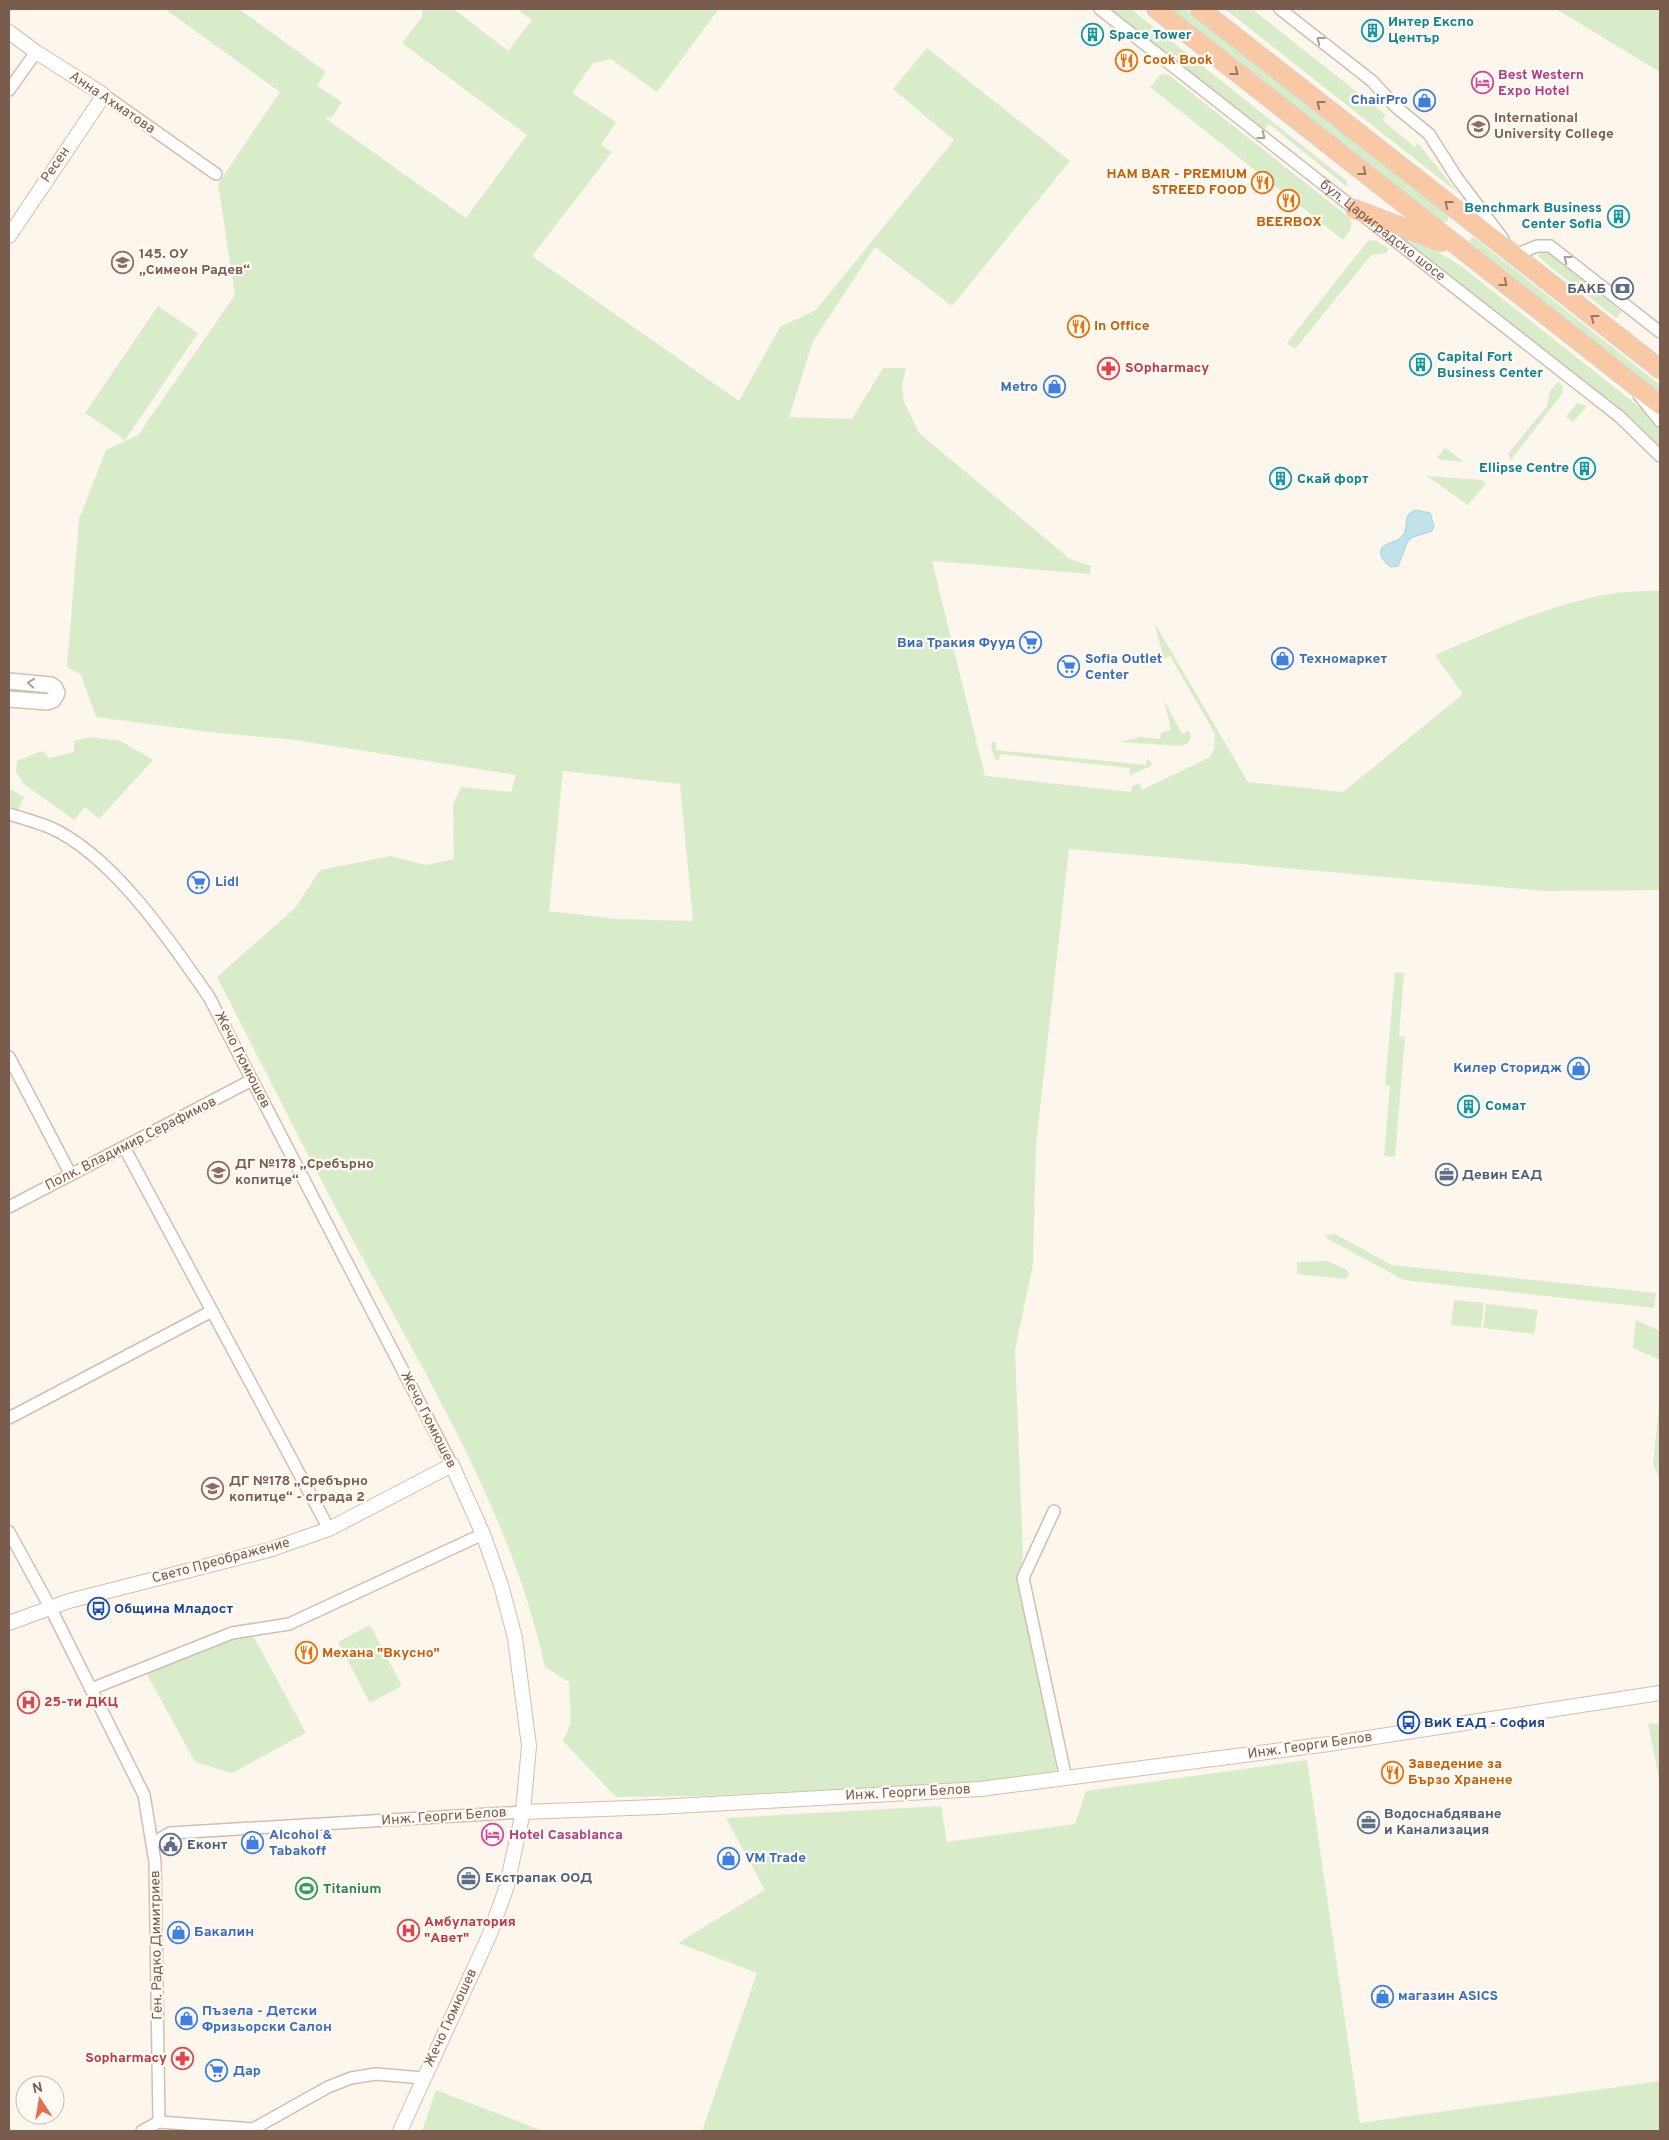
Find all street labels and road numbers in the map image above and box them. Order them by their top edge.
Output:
street label: Анна Ахматова [66,68,158,138]
street label: Ресен [38,144,74,186]
street label: бул. Цариградско шосе [1316,176,1449,285]
street label: Жечо Гюмюшев [210,1009,274,1111]
street label: Полк. Владимир Серафимов [42,1093,220,1195]
street label: Жечо Гюмюшев [396,1369,460,1471]
street label: Свето Преображение [150,1534,292,1588]
street label: Инж. Георги Белов [1247,1729,1373,1763]
street label: Инж. Георги Белов [845,1781,971,1805]
street label: Инж. Георги Белов [381,1804,507,1830]
street label: Ген. Радко Димитриев [147,1870,167,2020]
street label: Жечо Гюмюшев [421,1966,481,2070]

